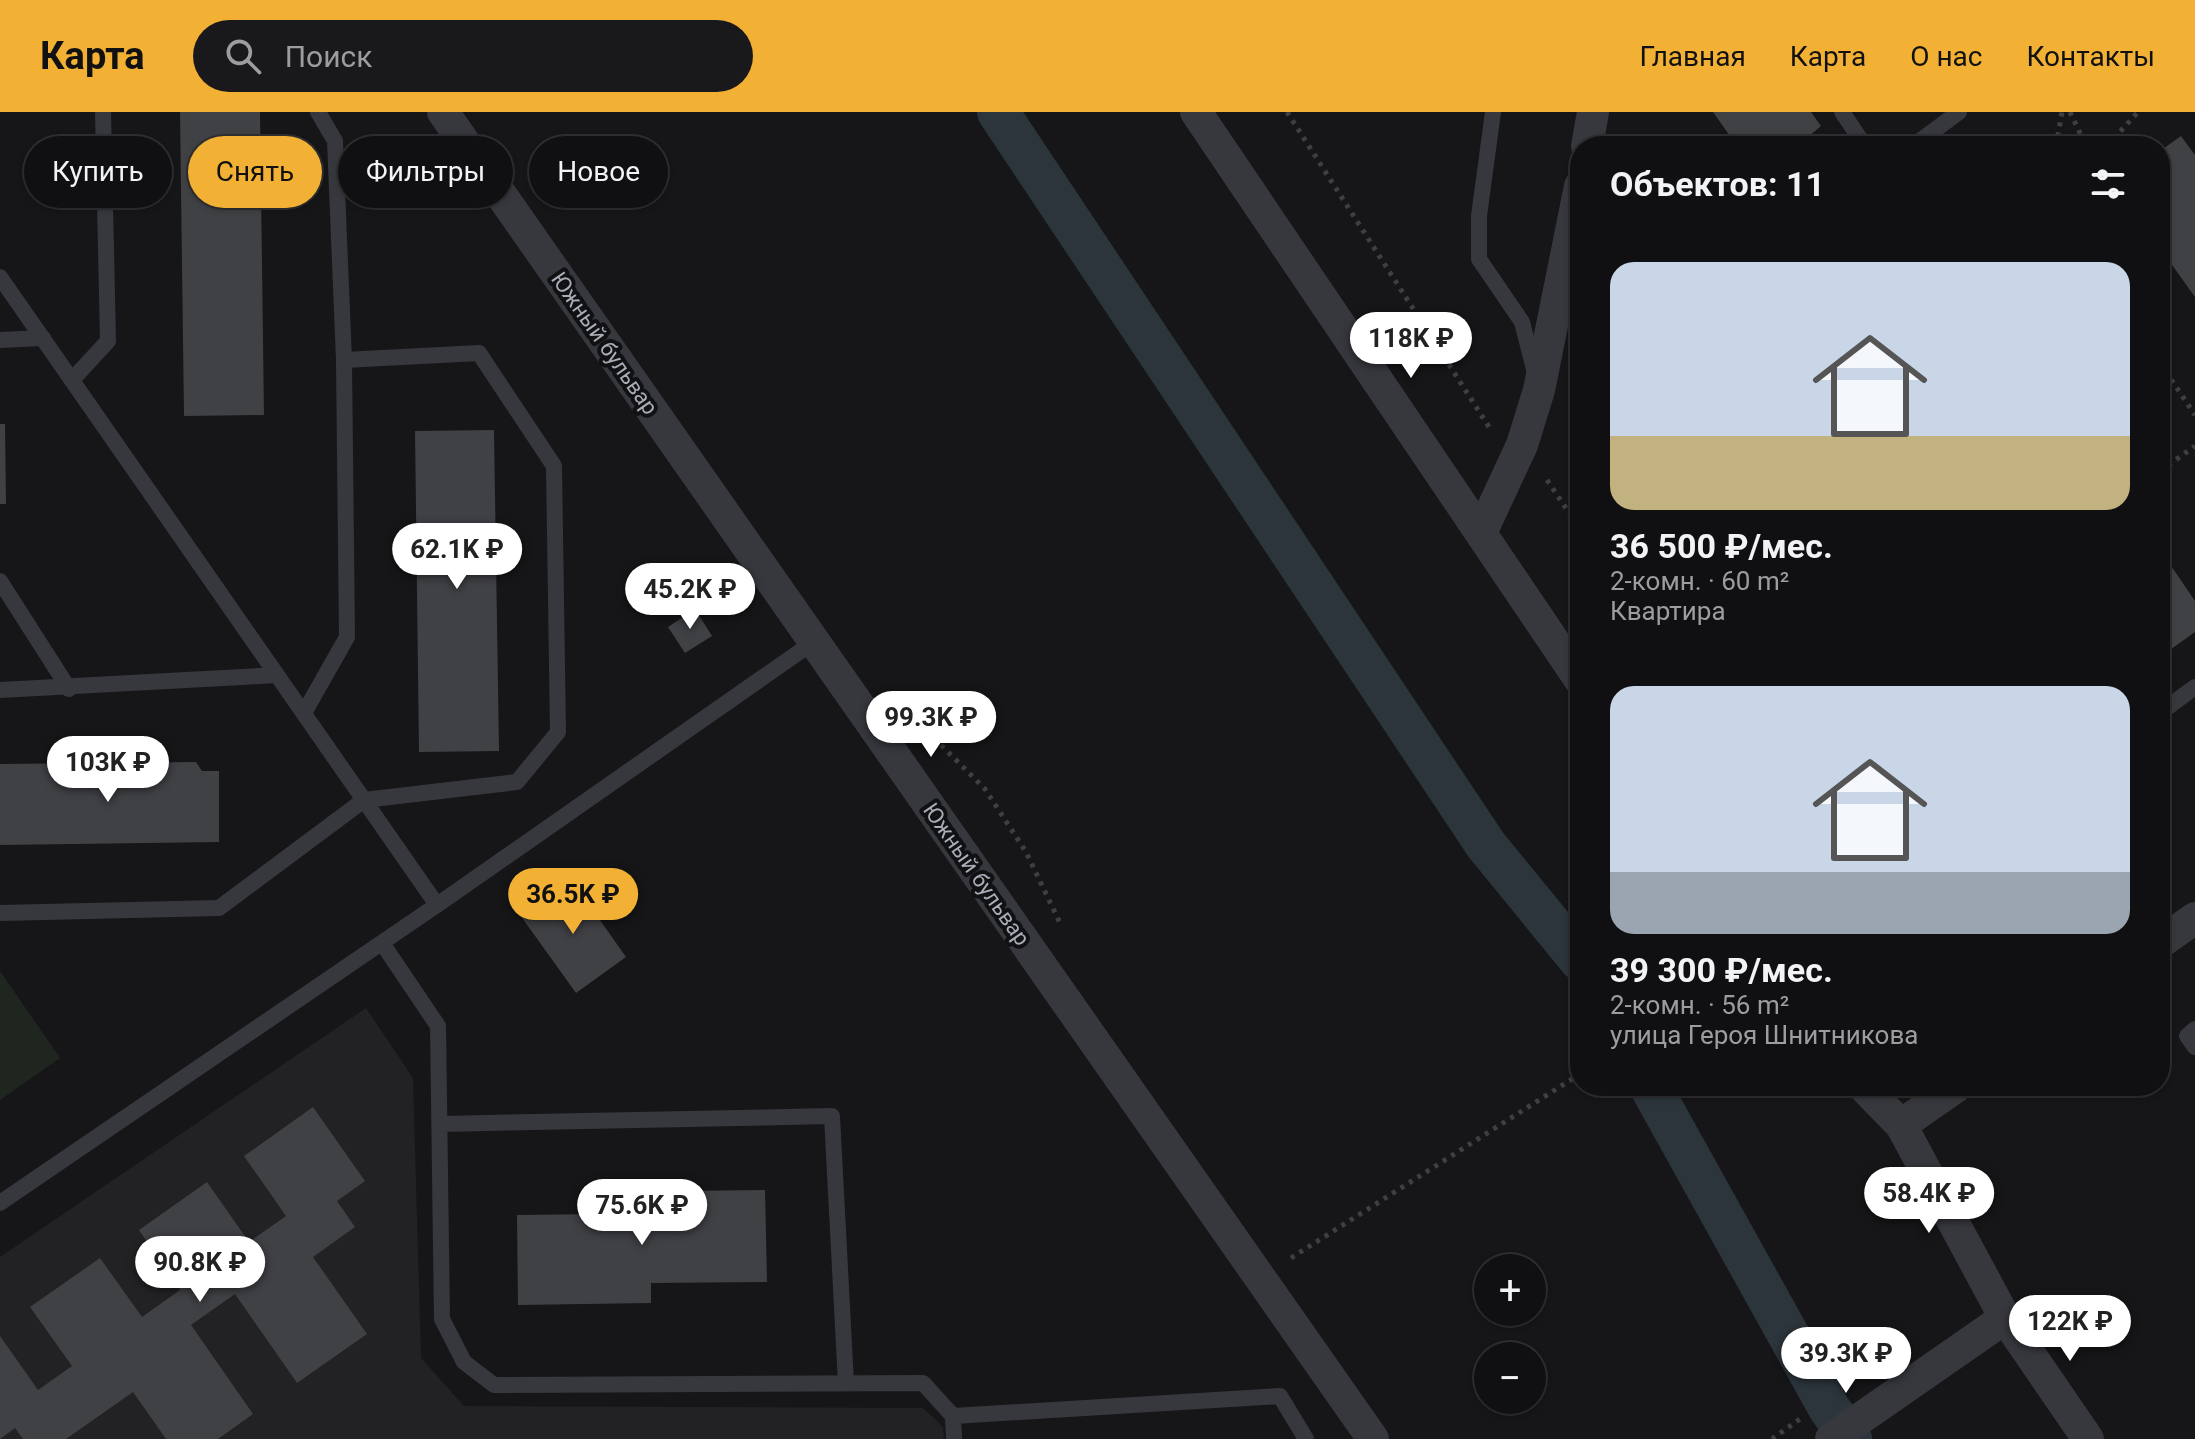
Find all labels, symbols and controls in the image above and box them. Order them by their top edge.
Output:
search box [193,20,753,92]
text: Карта [40,34,145,78]
icon: search [221,34,265,78]
text: Поиск [285,39,372,74]
text: Главная [1639,40,1746,73]
text: Карта [1790,40,1866,73]
text: О нас [1910,40,1982,73]
text: Контакты [2026,40,2155,73]
chip: Купить [24,136,172,208]
chip: Снять [188,136,322,208]
chip: Фильтры [338,136,513,208]
chip: Новое [529,136,668,208]
icon: filters [2086,162,2130,206]
text: Объектов: 11 [1610,164,1825,204]
street label: Южный бульвар [546,267,663,419]
pin: 118K ₽ [1346,312,1476,380]
icon: home [1798,314,1942,458]
text: 118K ₽ [1368,323,1454,353]
pin: 62.1K ₽ [383,523,531,591]
text: 36 500 ₽/мес. [1610,526,1833,566]
text: 62.1K ₽ [410,534,504,564]
pin: 45.2K ₽ [616,563,764,631]
text: 2-комн. · 60 m² [1610,566,1789,596]
text: 45.2K ₽ [643,574,737,604]
text: Квартира [1610,596,1726,626]
pin: 99.3K ₽ [857,691,1005,759]
text: 99.3K ₽ [884,702,978,732]
pin: 103K ₽ [43,736,173,804]
icon: home [1798,738,1942,882]
text: 103K ₽ [65,747,151,777]
street label: Южный бульвар [918,798,1035,950]
pin: 36.5K ₽ [499,868,647,936]
text: 36.5K ₽ [526,879,620,909]
text: 39 300 ₽/мес. [1610,950,1833,990]
text: 2-комн. · 56 m² [1610,990,1789,1020]
text: улица Героя Шнитникова [1610,1020,1918,1050]
pin: 58.4K ₽ [1855,1167,2003,1235]
text: 58.4K ₽ [1882,1178,1976,1208]
pin: 75.6K ₽ [568,1179,716,1247]
text: 75.6K ₽ [595,1190,689,1220]
pin: 90.8K ₽ [126,1236,274,1304]
text: 90.8K ₽ [153,1247,247,1277]
map controls [1474,1254,1546,1414]
button: + [1474,1254,1546,1326]
pin: 122K ₽ [2005,1295,2135,1363]
text: 122K ₽ [2027,1306,2113,1336]
pin: 39.3K ₽ [1772,1327,1920,1395]
text: 39.3K ₽ [1799,1338,1893,1368]
button: − [1474,1342,1546,1414]

